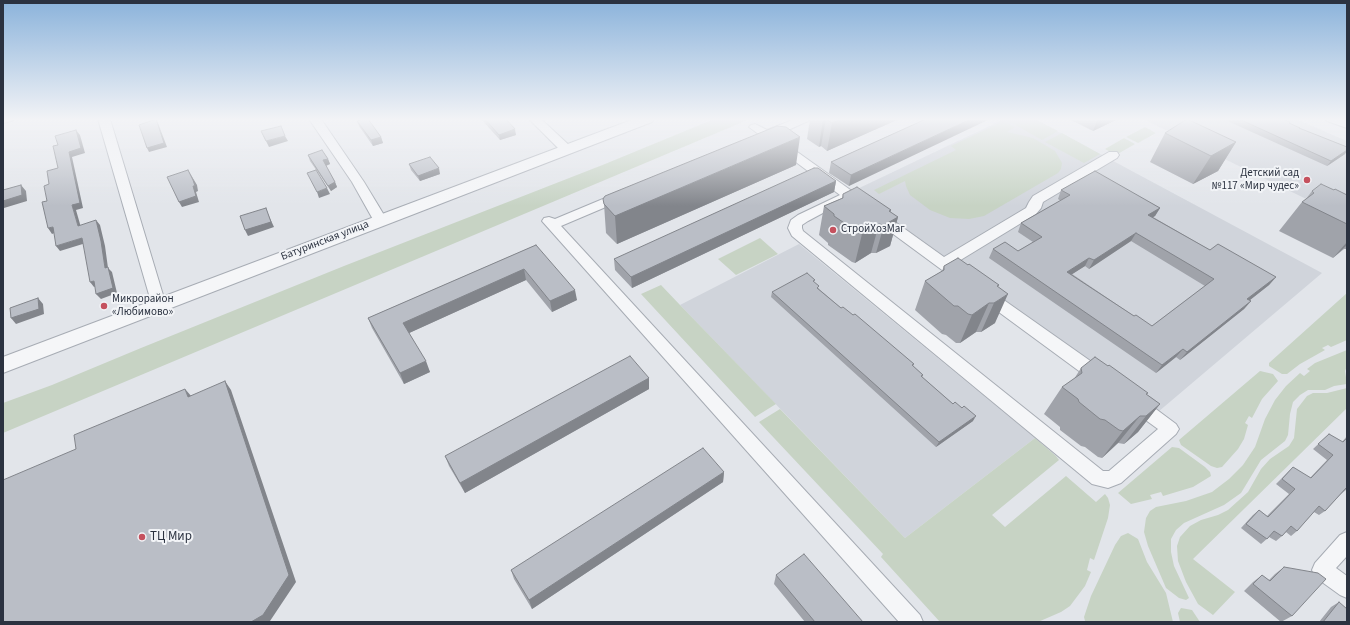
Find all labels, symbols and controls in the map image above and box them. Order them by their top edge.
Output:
place label: Детский сад №117 «Мир чудес» [1212,167,1299,193]
marker: Детский сад №117 «Мир чудес» [1302,175,1312,185]
street label: Батуринская улица [279,218,371,264]
place label: СтройХозМаг [841,223,905,237]
marker: СтройХозМаг [828,225,838,235]
place label: Микрорайон «Любимово» [112,293,174,319]
marker: Микрорайон «Любимово» [99,301,109,311]
place label: ТЦ Мир [150,529,192,545]
marker: ТЦ Мир [137,532,147,542]

